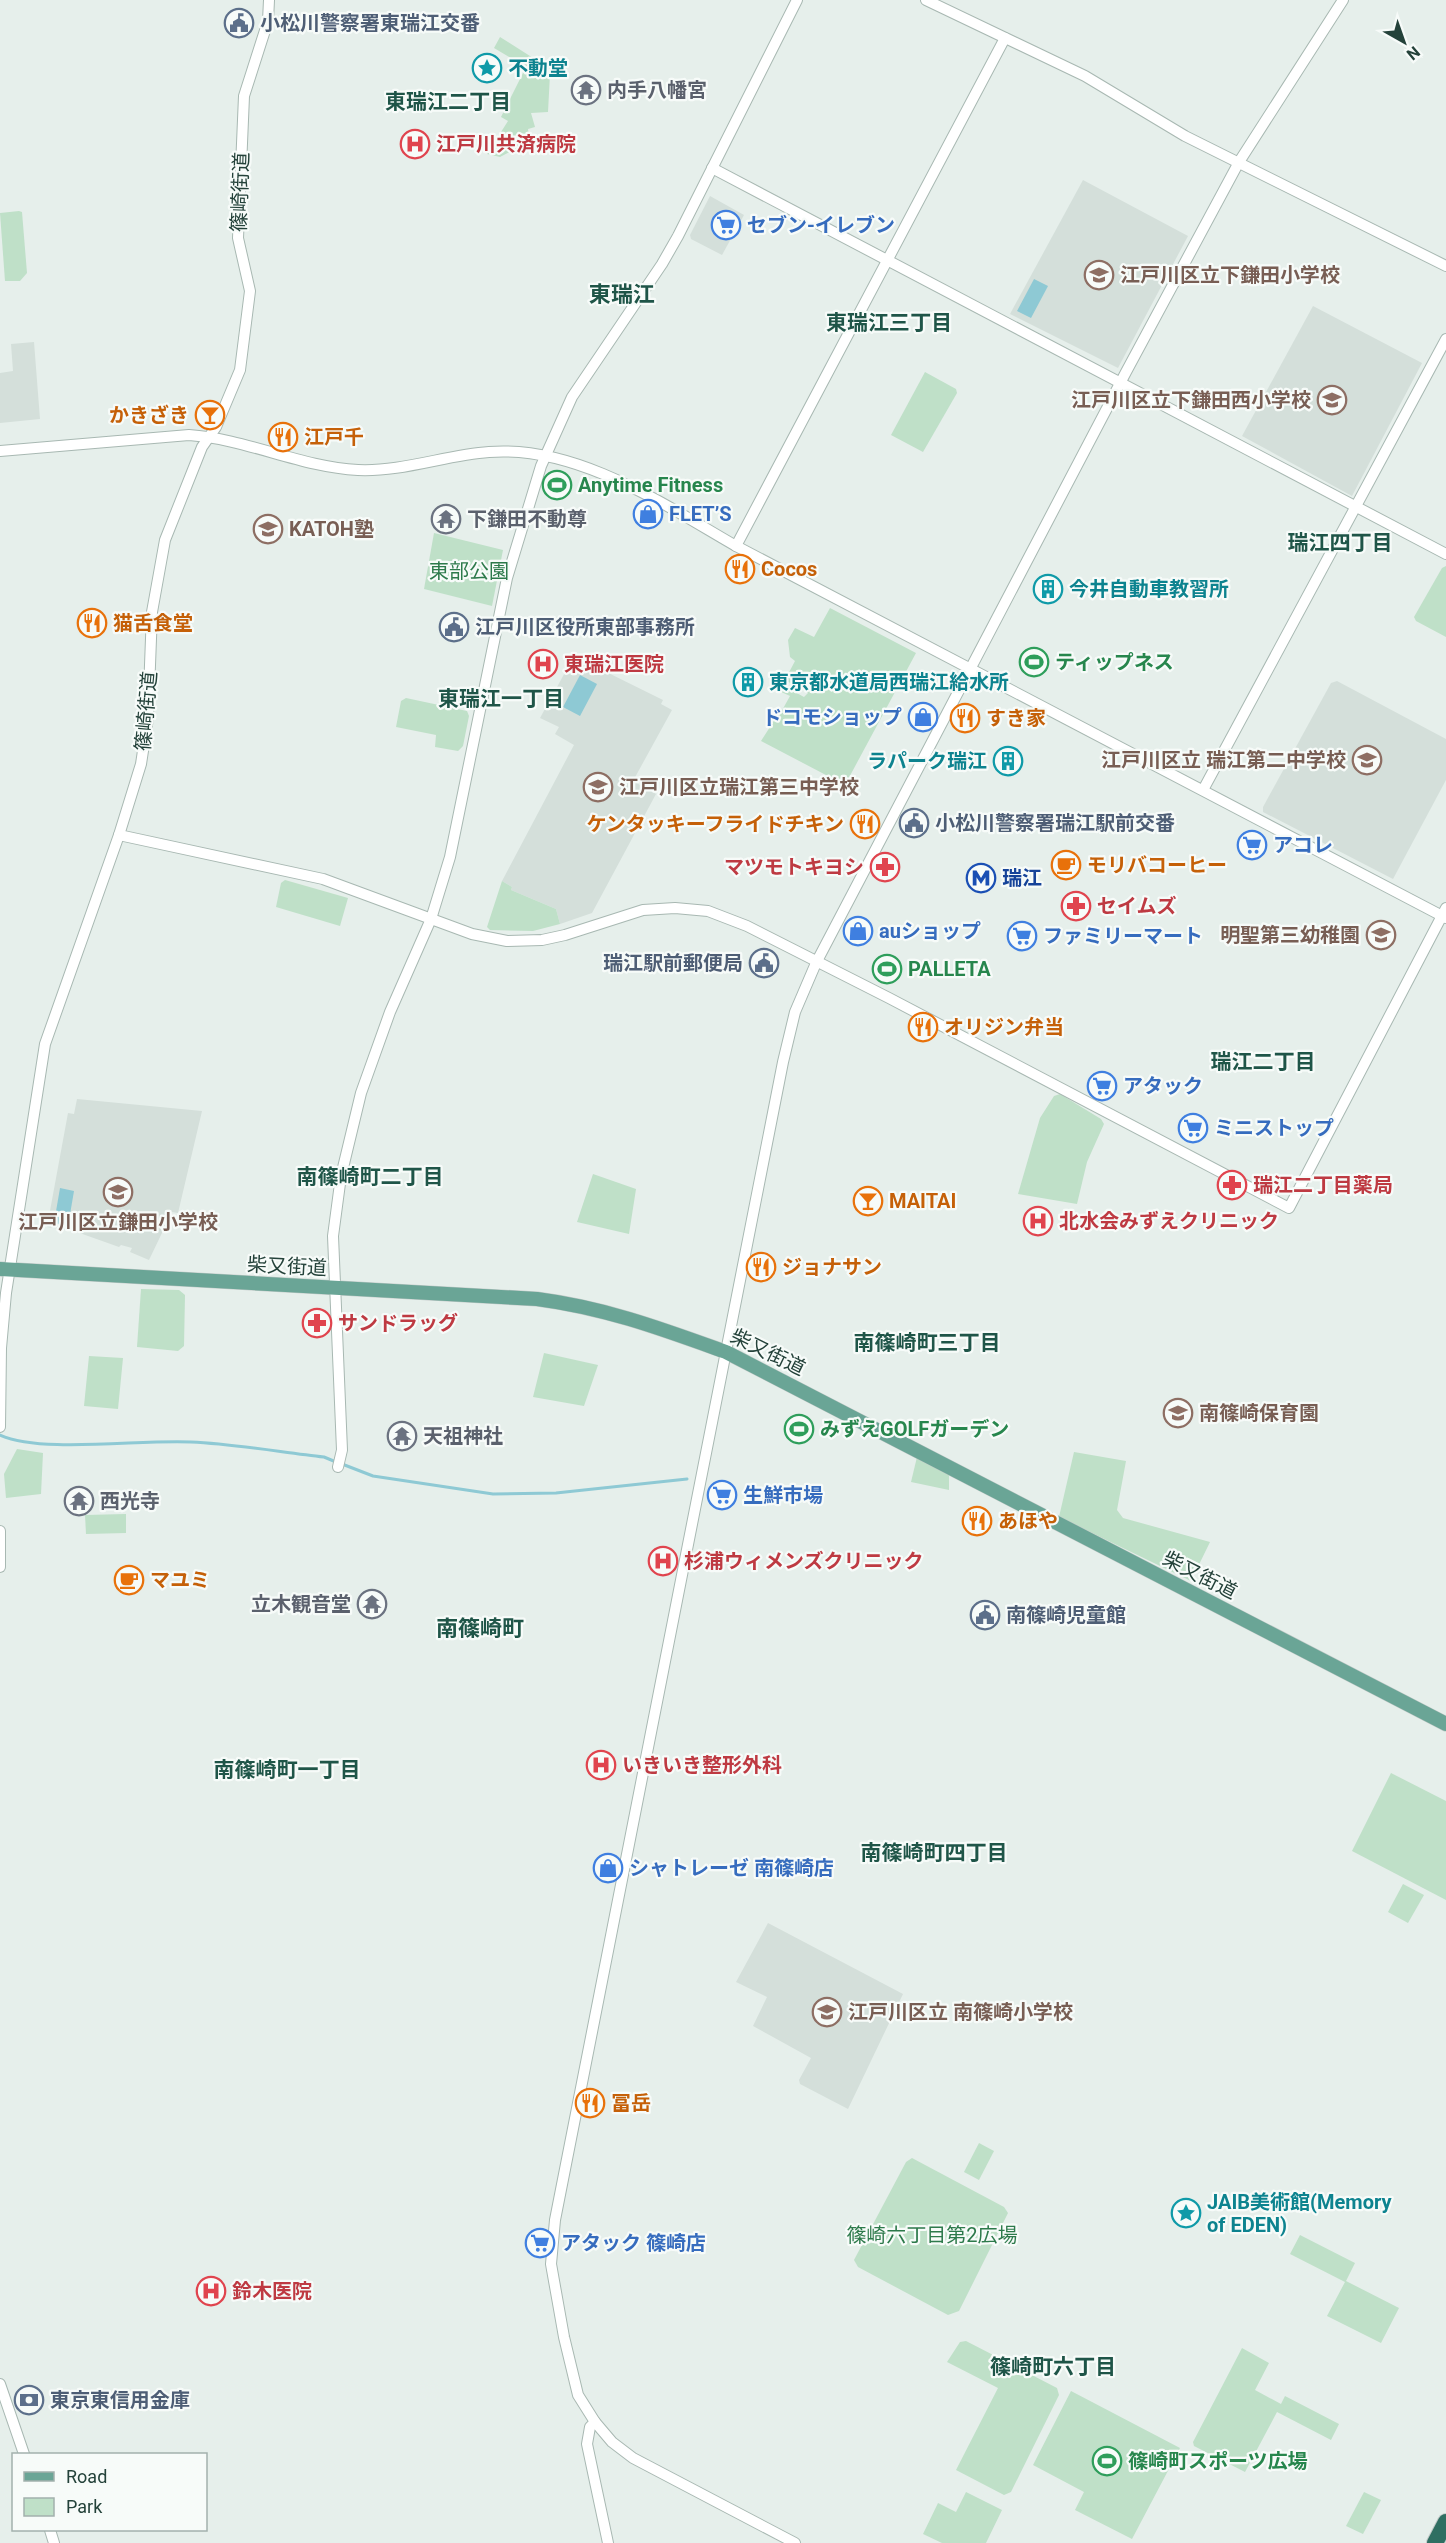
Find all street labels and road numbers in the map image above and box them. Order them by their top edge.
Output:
street label: 篠崎街道 [227,152,253,232]
street label: 篠崎街道 [131,670,161,752]
street label: 柴又街道 [246,1252,328,1280]
street label: 柴又街道 [727,1324,809,1380]
street label: 柴又街道 [1159,1546,1241,1604]

